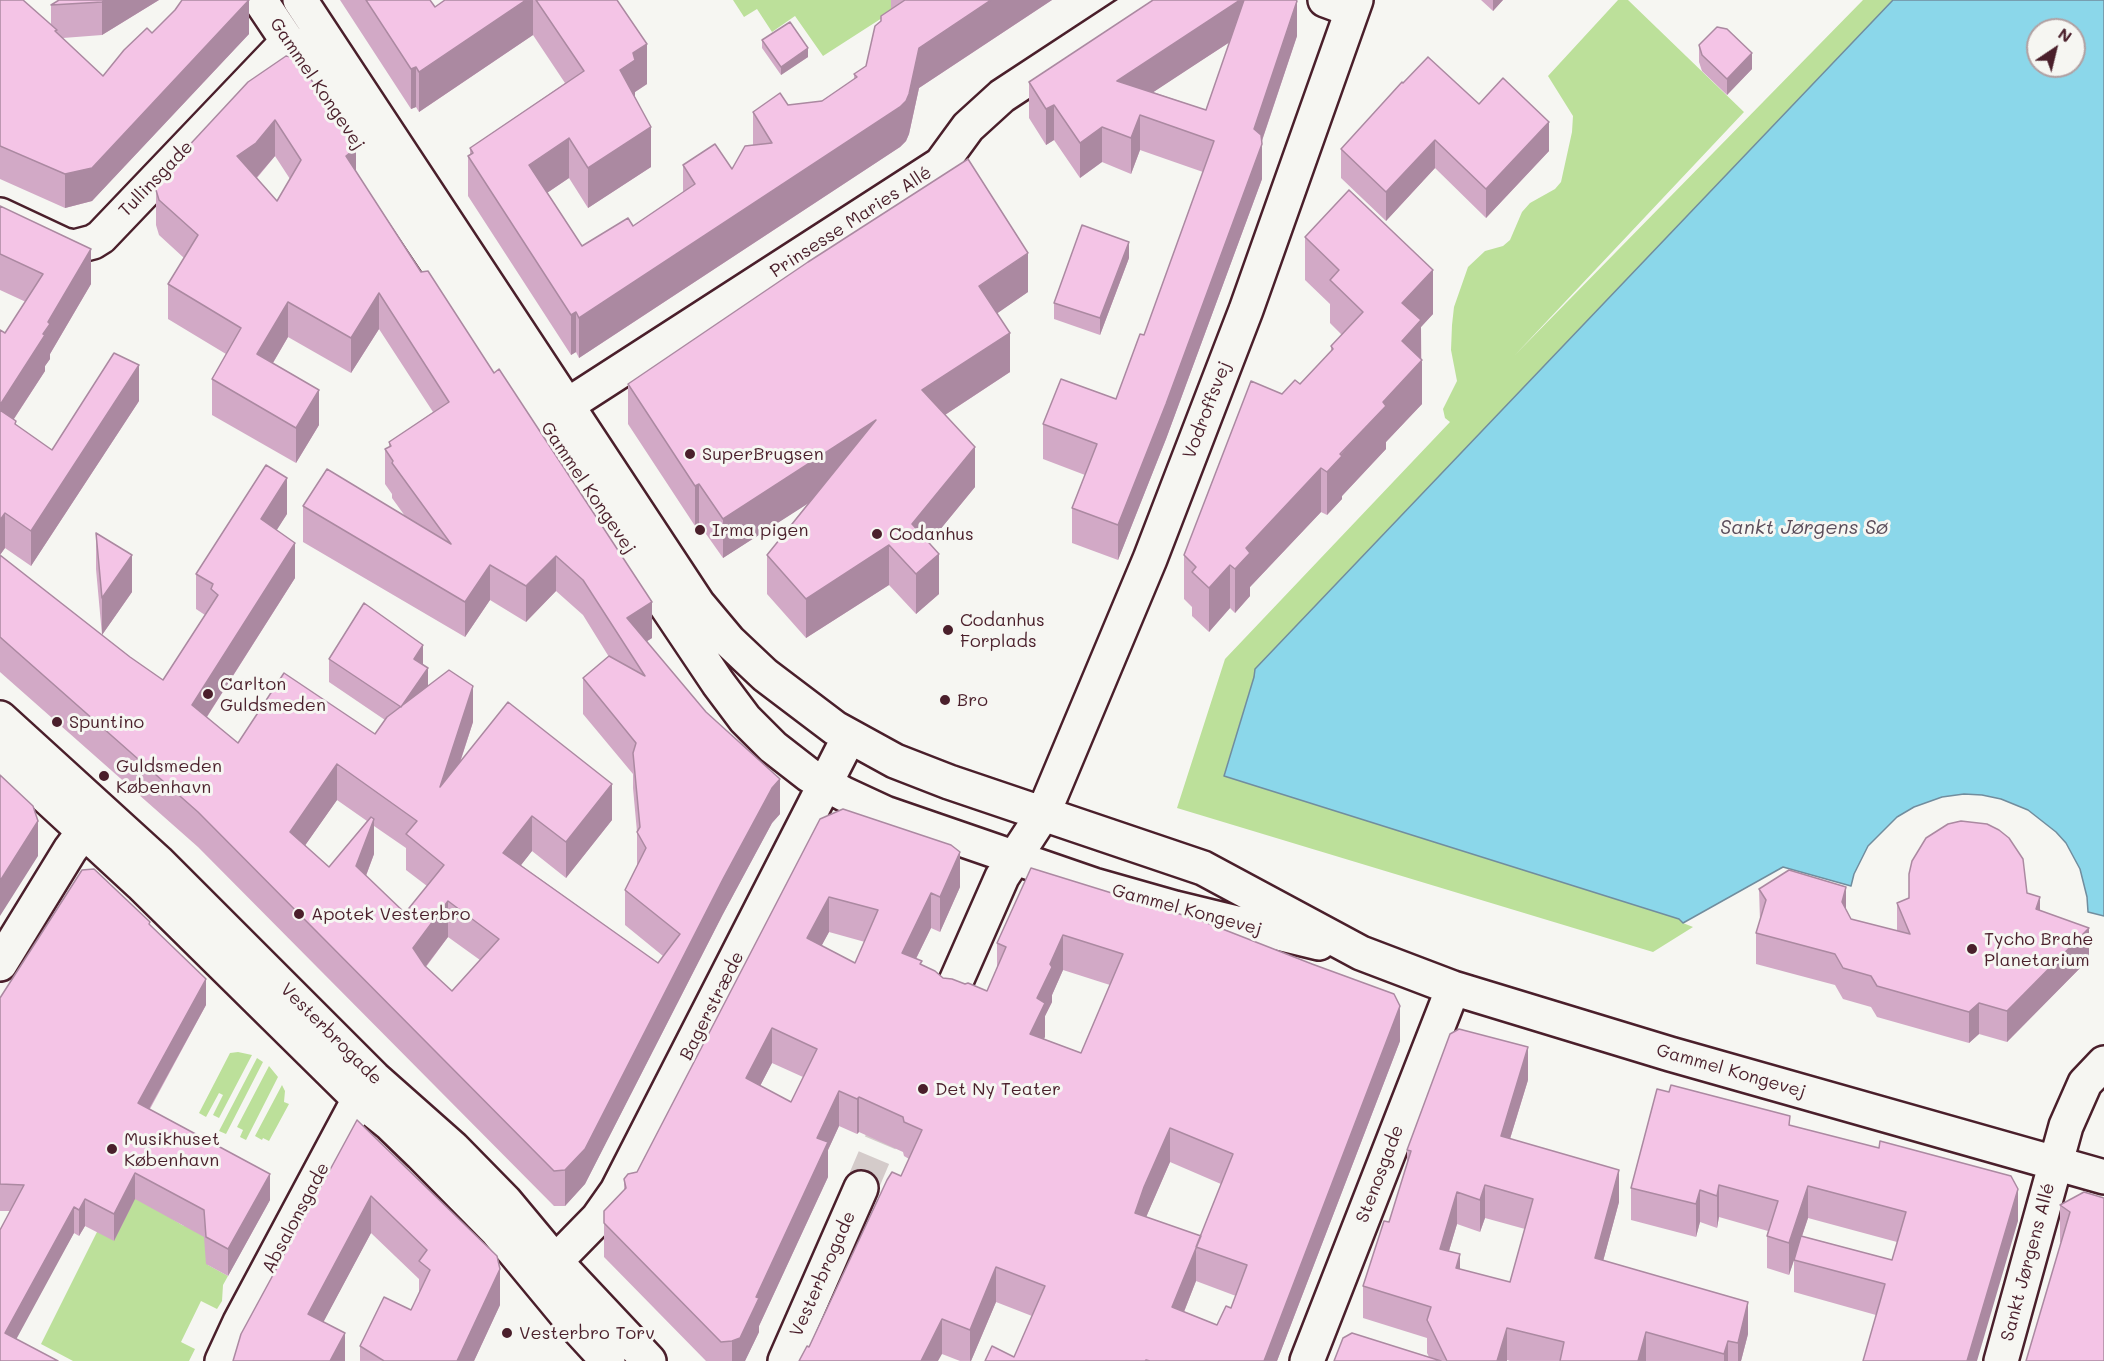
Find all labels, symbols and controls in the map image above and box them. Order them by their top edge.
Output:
street label: Gammel Kongevej [265,14,369,154]
north arrow [2026,18,2086,78]
text: N [2054,22,2076,47]
street label: Tullinsgade [114,136,198,222]
street label: Prinsesse Maries Allé [766,162,936,282]
street label: Vodroffsvej [1178,358,1236,462]
street label: Gammel Kongevej [536,418,640,558]
place label: SuperBrugsen [702,443,824,465]
marker: SuperBrugsen [683,447,697,461]
water label: Sankt Jørgens Sø [1720,516,1888,540]
place label: Irma pigen [712,519,808,541]
marker: Irma pigen [693,523,707,537]
place label: Codanhus [889,523,974,545]
marker: Codanhus [870,527,884,541]
place label: Codanhus Forplads [960,609,1045,652]
marker: Codanhus Forplads [941,623,955,637]
place label: Carlton Guldsmeden [220,673,326,716]
marker: Carlton Guldsmeden [201,687,215,701]
place label: Bro [957,689,988,711]
marker: Bro [938,693,952,707]
place label: Spuntino [69,711,144,733]
marker: Spuntino [50,715,64,729]
place label: Guldsmeden København [116,755,222,798]
marker: Guldsmeden København [97,769,111,783]
street label: Gammel Kongevej [1110,880,1264,940]
place label: Apotek Vesterbro [311,903,470,925]
marker: Apotek Vesterbro [292,907,306,921]
place label: Tycho Brahe Planetarium [1984,928,2093,970]
marker: Tycho Brahe Planetarium [1965,942,1979,956]
street label: Bagerstræde [675,948,749,1064]
street label: Vesterbrogade [276,979,386,1089]
street label: Gammel Kongevej [1654,1039,1808,1103]
place label: Det Ny Teater [935,1078,1061,1100]
marker: Det Ny Teater [916,1082,930,1096]
street label: Stenosgade [1351,1122,1409,1226]
place label: Musikhuset København [124,1128,220,1170]
marker: Musikhuset København [105,1142,119,1156]
street label: Absalonsgade [258,1159,334,1277]
street label: Sankt Jørgens Allé [1996,1180,2060,1344]
street label: Vesterbrogade [786,1208,860,1340]
place label: Vesterbro Torv [519,1322,655,1344]
marker: Vesterbro Torv [500,1326,514,1340]

